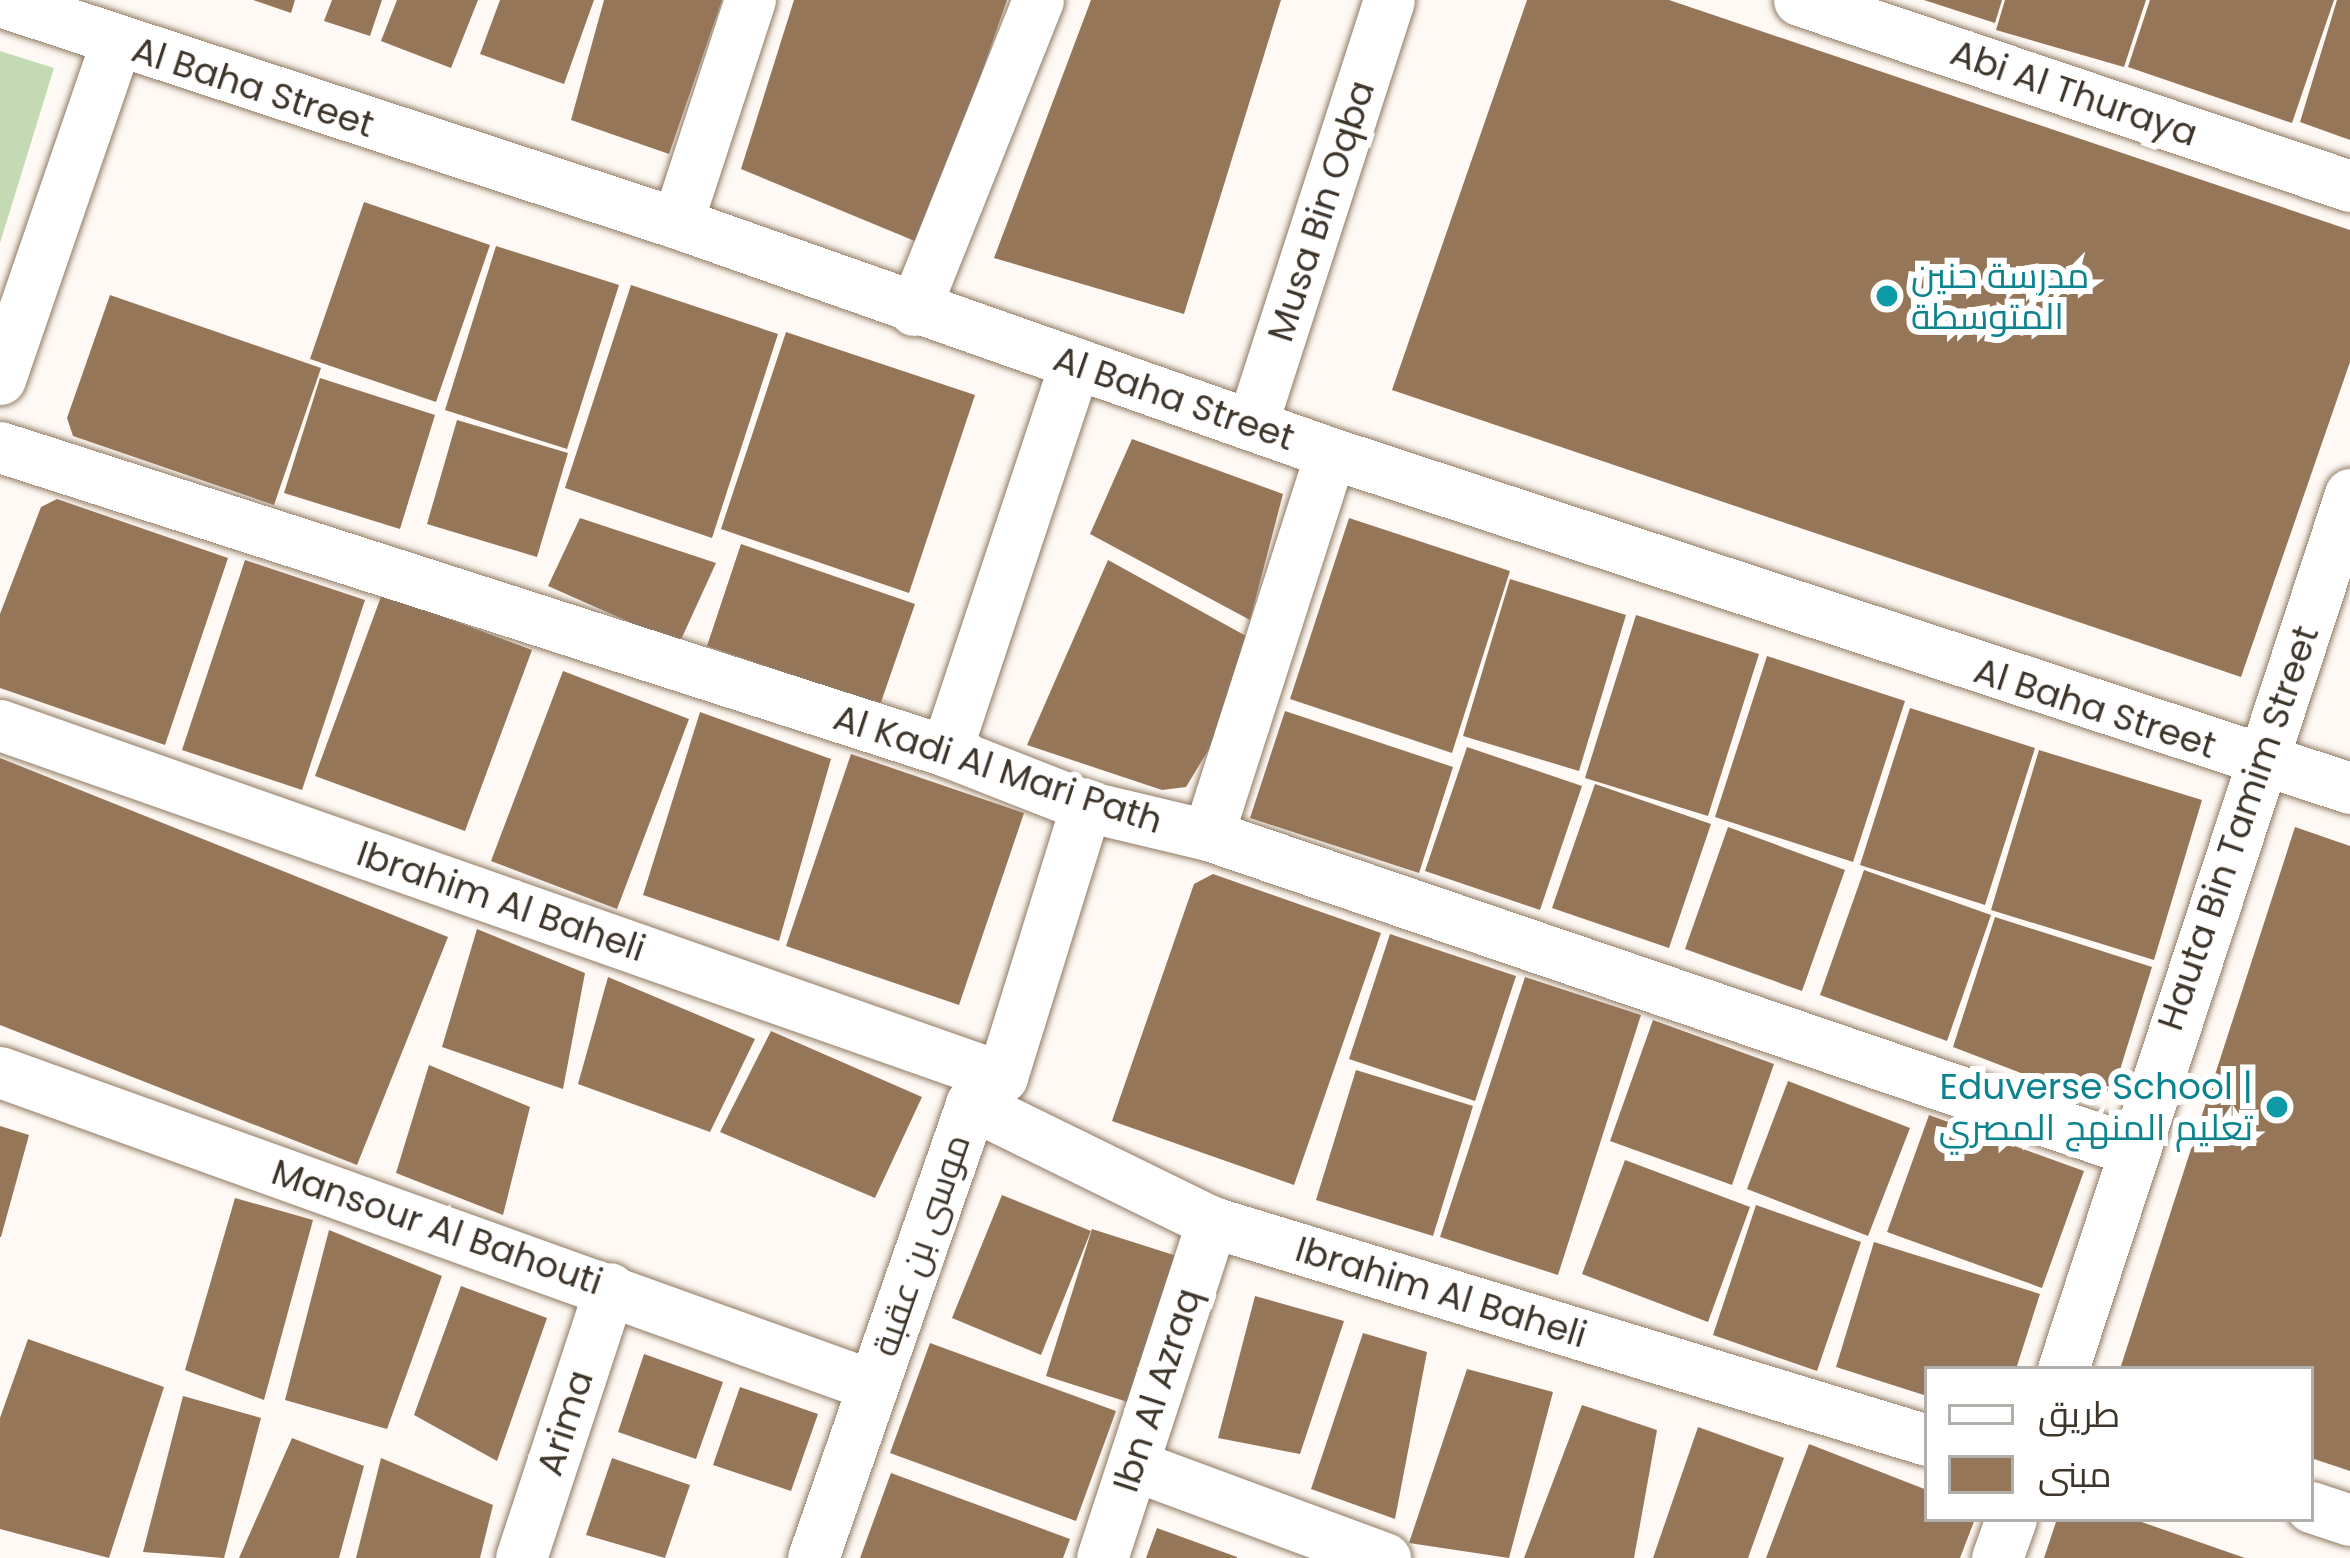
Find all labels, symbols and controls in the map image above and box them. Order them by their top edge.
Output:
street label: Al Baha Street [127,28,379,146]
street label: Abi Al Thuraya [1945,31,2203,155]
street label: Musa Bin Oqba [1258,75,1384,347]
place label: مدرسة حنين المتوسطة [1911,253,2089,338]
marker: مدرسة حنين المتوسطة [1874,283,1900,309]
street label: Al Baha Street [1048,337,1300,459]
street label: Hauta Bin Tamim Street [2148,620,2328,1036]
street label: Al Baha Street [1969,649,2221,767]
street label: Al Kadi Al Mari Path [828,696,1168,842]
street label: Ibrahim Al Baheli [351,831,651,971]
place label: Eduverse School | تعليم المنهج المصري [1939,1064,2253,1149]
marker: Eduverse School | تعليم المنهج المصري [2264,1094,2290,1120]
street label: موسى بن عقبة [863,1128,979,1362]
street label: Mansour Al Bahouti [266,1150,608,1304]
street label: Ibrahim Al Baheli [1290,1227,1592,1357]
street label: Ibn Al Azraq [1104,1283,1210,1497]
street label: Arima [528,1365,602,1481]
legend [1924,1366,2314,1522]
text: طريق [2038,1389,2120,1440]
text: مبنى [2038,1449,2112,1500]

